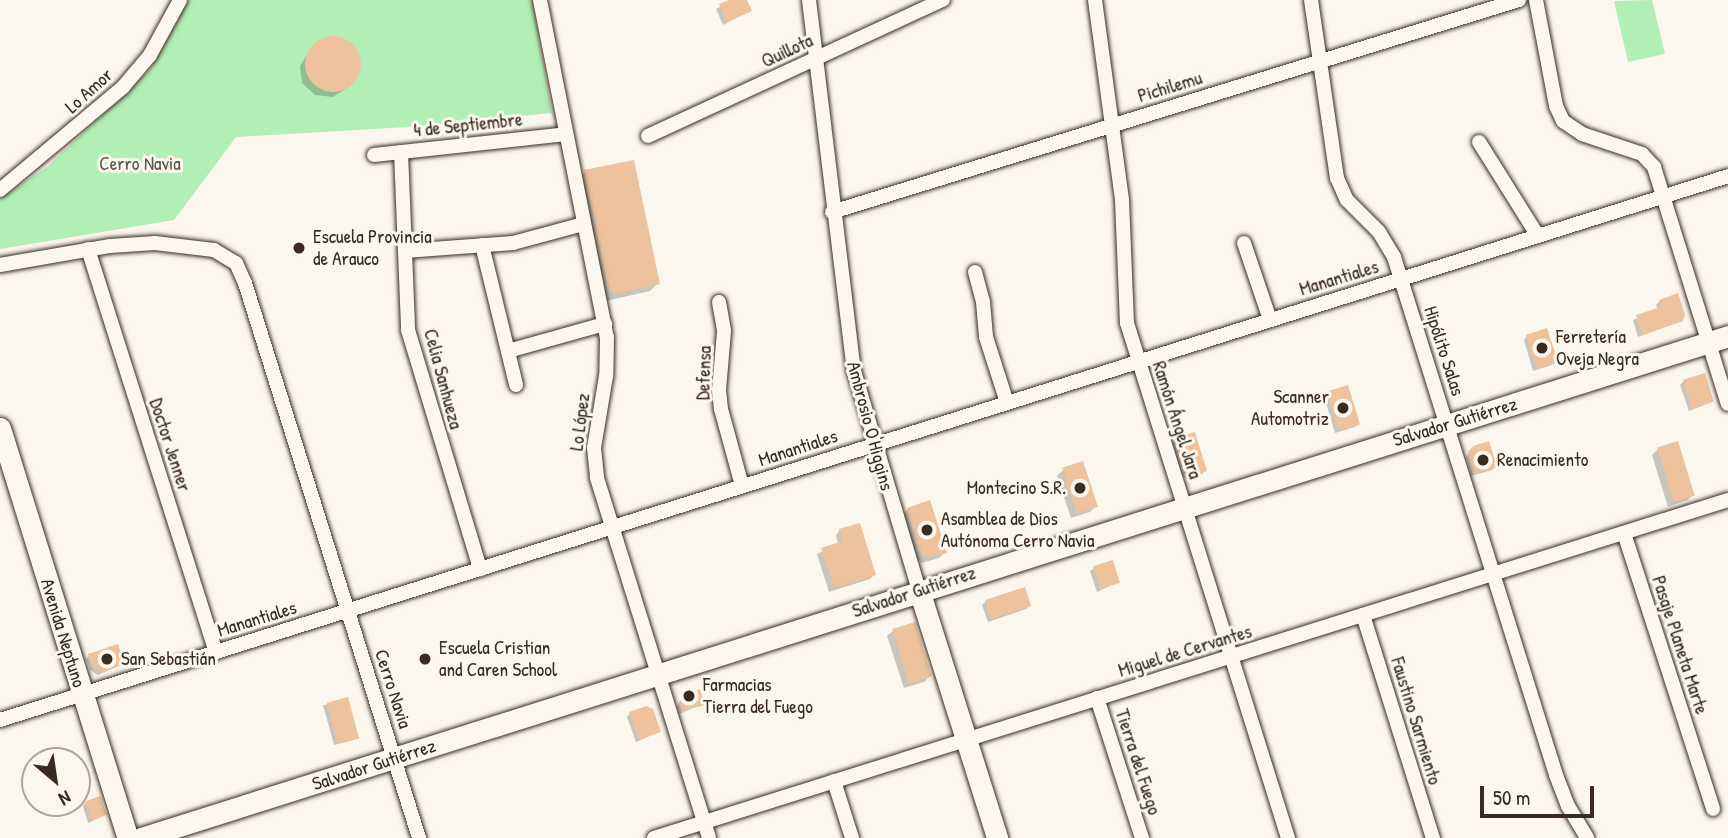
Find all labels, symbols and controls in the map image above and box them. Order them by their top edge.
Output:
street label: Quillota [758,29,816,73]
street label: Lo Amor [60,64,118,118]
street label: Pichilemu [1135,66,1205,108]
street label: 4 de Septiembre [412,108,524,142]
park label: Cerro Navia [99,153,181,175]
place label: Escuela Provincia de Arauco [313,226,432,270]
marker: Escuela Provincia de Arauco [291,240,307,256]
street label: Manantiales [1297,255,1381,301]
street label: Hipólito Salas [1419,303,1469,399]
place label: Ferretería Oveja Negra [1556,326,1639,370]
street label: Celia Sanhueza [419,327,467,431]
marker: Ferretería Oveja Negra [1534,340,1550,356]
street label: Defensa [692,345,716,401]
street label: Ramón Ángel Jara [1147,358,1207,482]
street label: Ambrosio O'Higgins [842,359,898,493]
place label: Scanner Automotriz [1251,386,1329,430]
street label: Lo López [565,392,595,452]
street label: Salvador Gutiérrez [1390,392,1520,452]
street label: Doctor Jenner [144,396,196,494]
marker: Scanner Automotriz [1335,400,1351,416]
street label: Manantiales [756,425,840,471]
place label: Renacimiento [1497,449,1588,471]
marker: Renacimiento [1475,452,1491,468]
place label: Montecino S.R. [967,477,1066,499]
marker: Montecino S.R. [1072,480,1088,496]
place label: Asamblea de Dios Autónoma Cerro Navia [941,508,1095,552]
marker: Asamblea de Dios Autónoma Cerro Navia [919,522,935,538]
street label: Salvador Gutiérrez [849,561,979,623]
street label: Pasaje Planeta Marte [1647,573,1713,717]
street label: Avenida Neptuno [36,576,90,690]
street label: Manantiales [215,596,299,642]
street label: Miguel de Cervantes [1116,620,1254,682]
place label: Escuela Cristian and Caren School [439,637,557,681]
street label: Cerro Navia [370,647,416,731]
place label: San Sebastián [121,648,216,670]
marker: San Sebastián [99,651,115,667]
marker: Escuela Cristian and Caren School [417,651,433,667]
street label: Faustino Sarmiento [1386,655,1446,787]
place label: Farmacias Tierra del Fuego [703,674,813,718]
marker: Farmacias Tierra del Fuego [681,688,697,704]
street label: Tierra del Fuego [1110,706,1166,818]
street label: Salvador Gutiérrez [309,734,439,796]
north arrow [21,747,91,817]
scale bar [1483,772,1597,816]
text: 50 m [1493,783,1530,812]
text: N [54,785,76,812]

